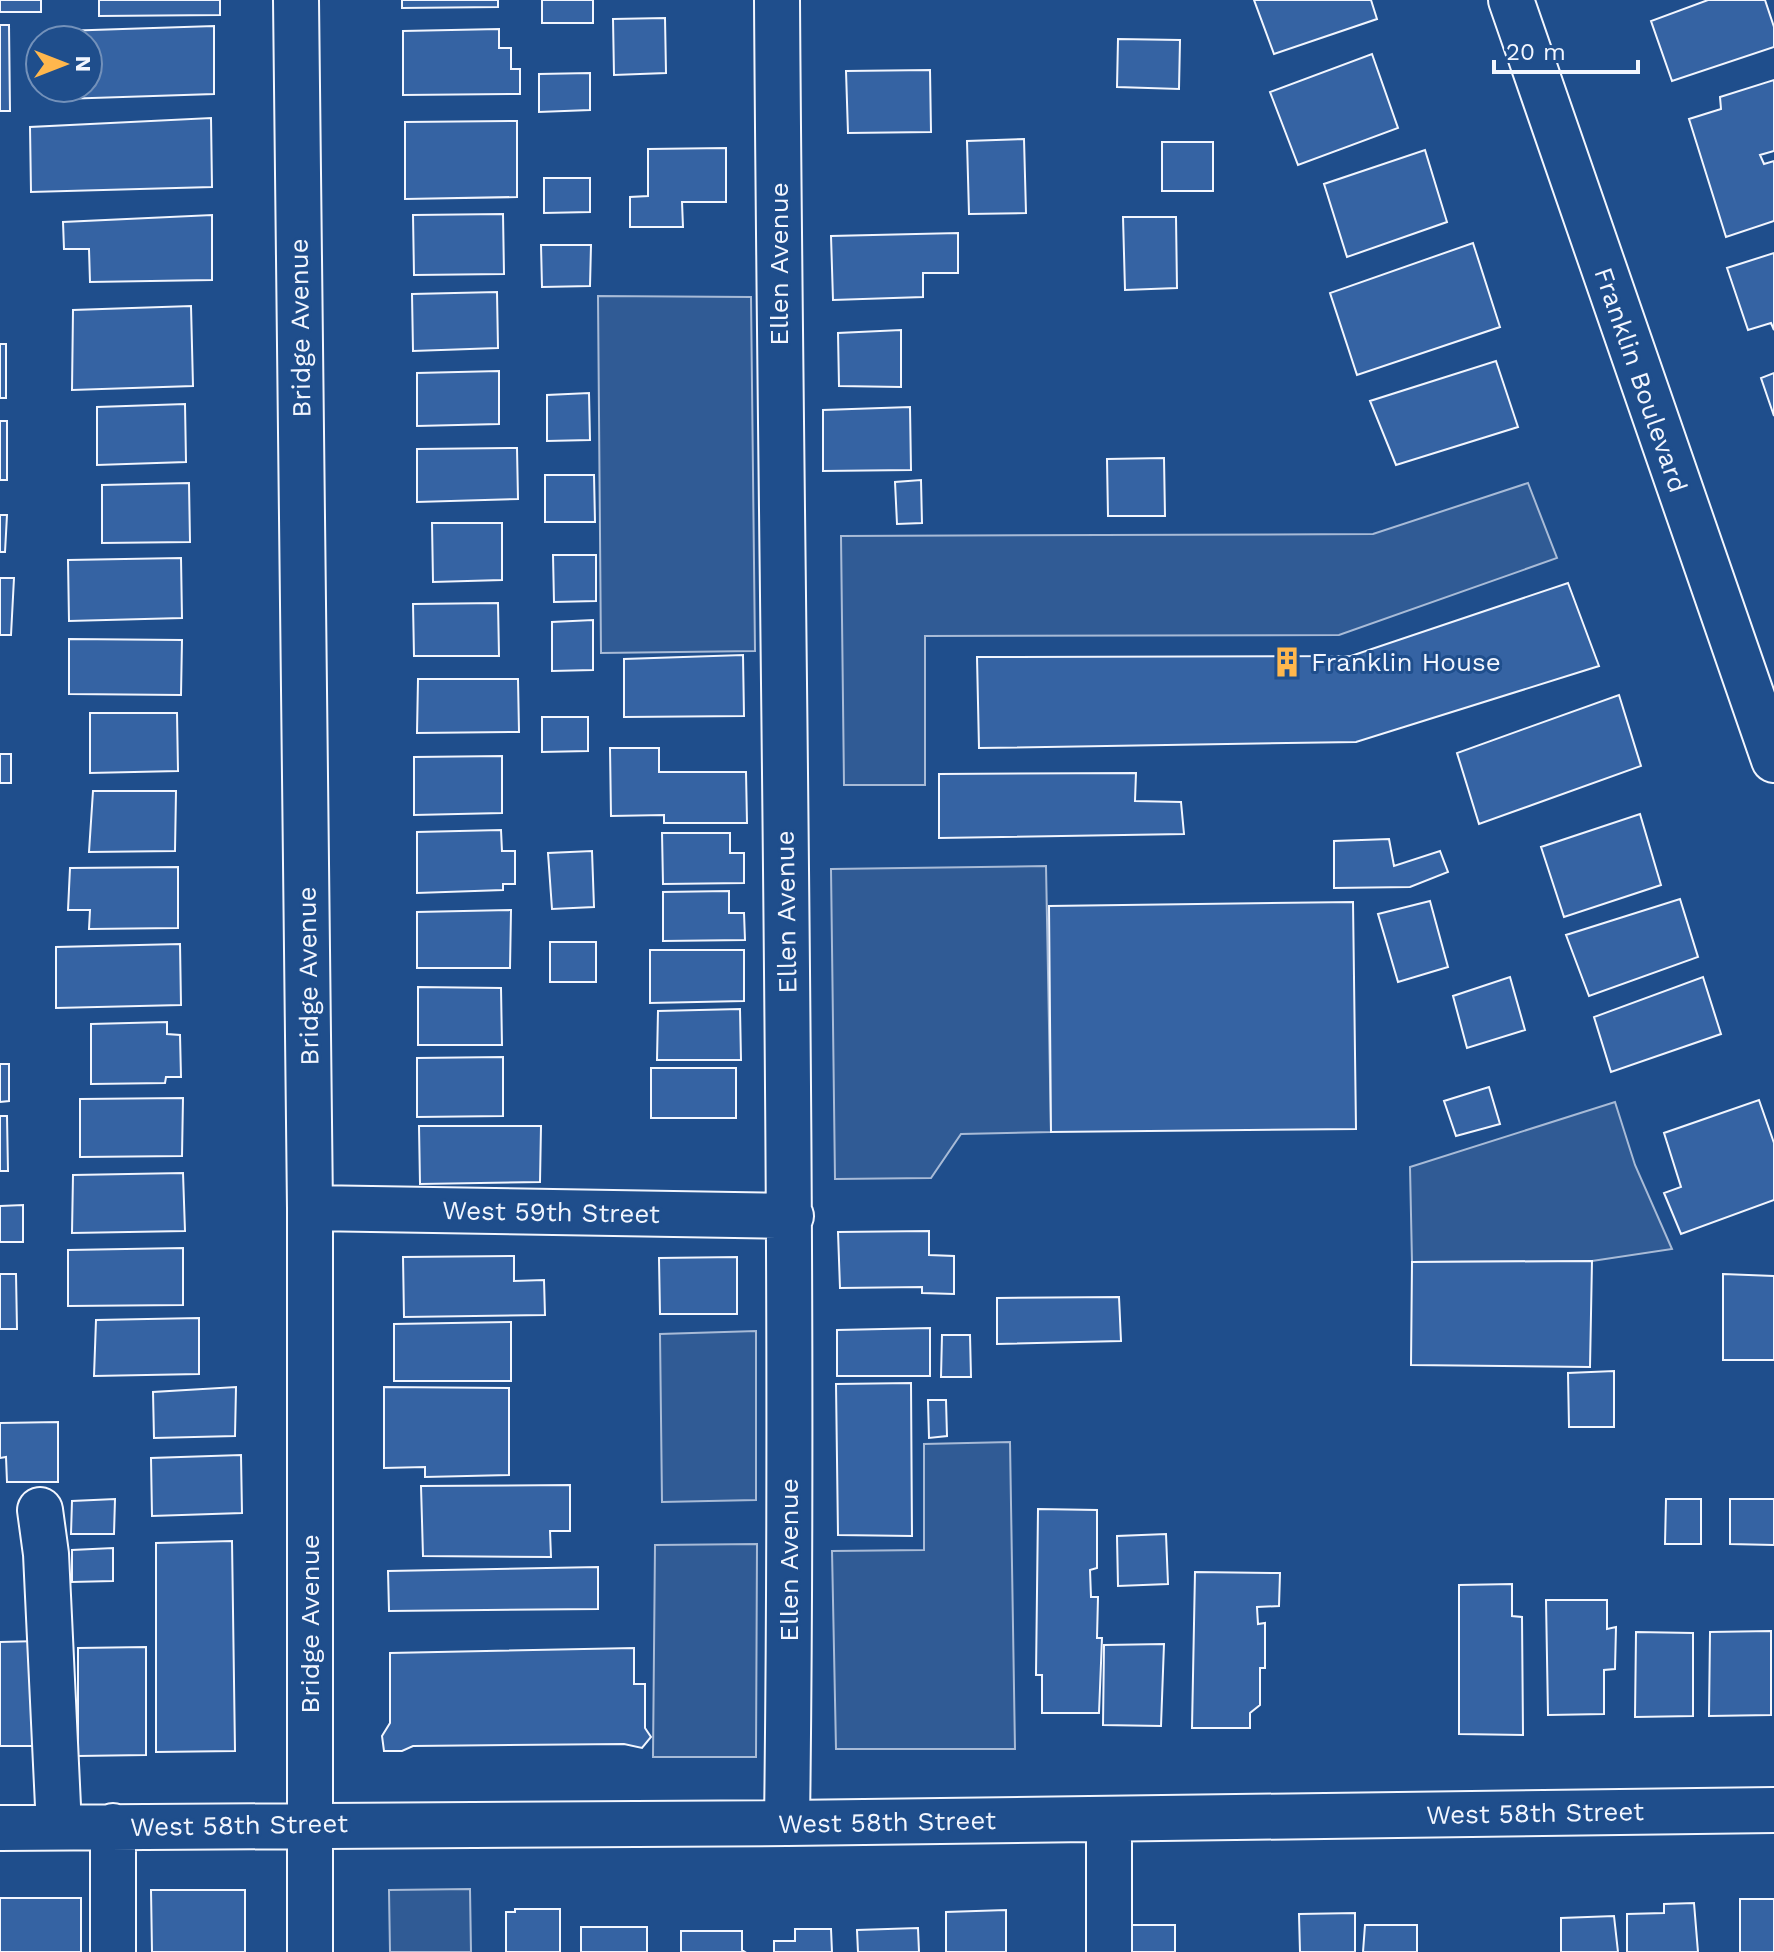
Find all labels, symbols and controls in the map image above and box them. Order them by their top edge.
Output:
north arrow [24,24,104,104]
scale bar [1494,24,1638,74]
text: 20 m [1506,38,1566,66]
text: N [71,56,96,72]
street label: Ellen Avenue [764,182,794,346]
street label: Bridge Avenue [283,238,317,418]
street label: Franklin Boulevard [1588,264,1694,496]
building icon: Franklin House [1270,645,1304,679]
place label: Franklin House [1311,647,1501,677]
street label: Ellen Avenue [770,830,802,994]
street label: Bridge Avenue [291,886,325,1066]
street label: West 59th Street [442,1195,660,1229]
street label: Ellen Avenue [774,1478,804,1642]
street label: Bridge Avenue [295,1534,325,1714]
street label: West 58th Street [1426,1796,1644,1830]
street label: West 58th Street [778,1805,996,1839]
street label: West 58th Street [130,1808,348,1842]

